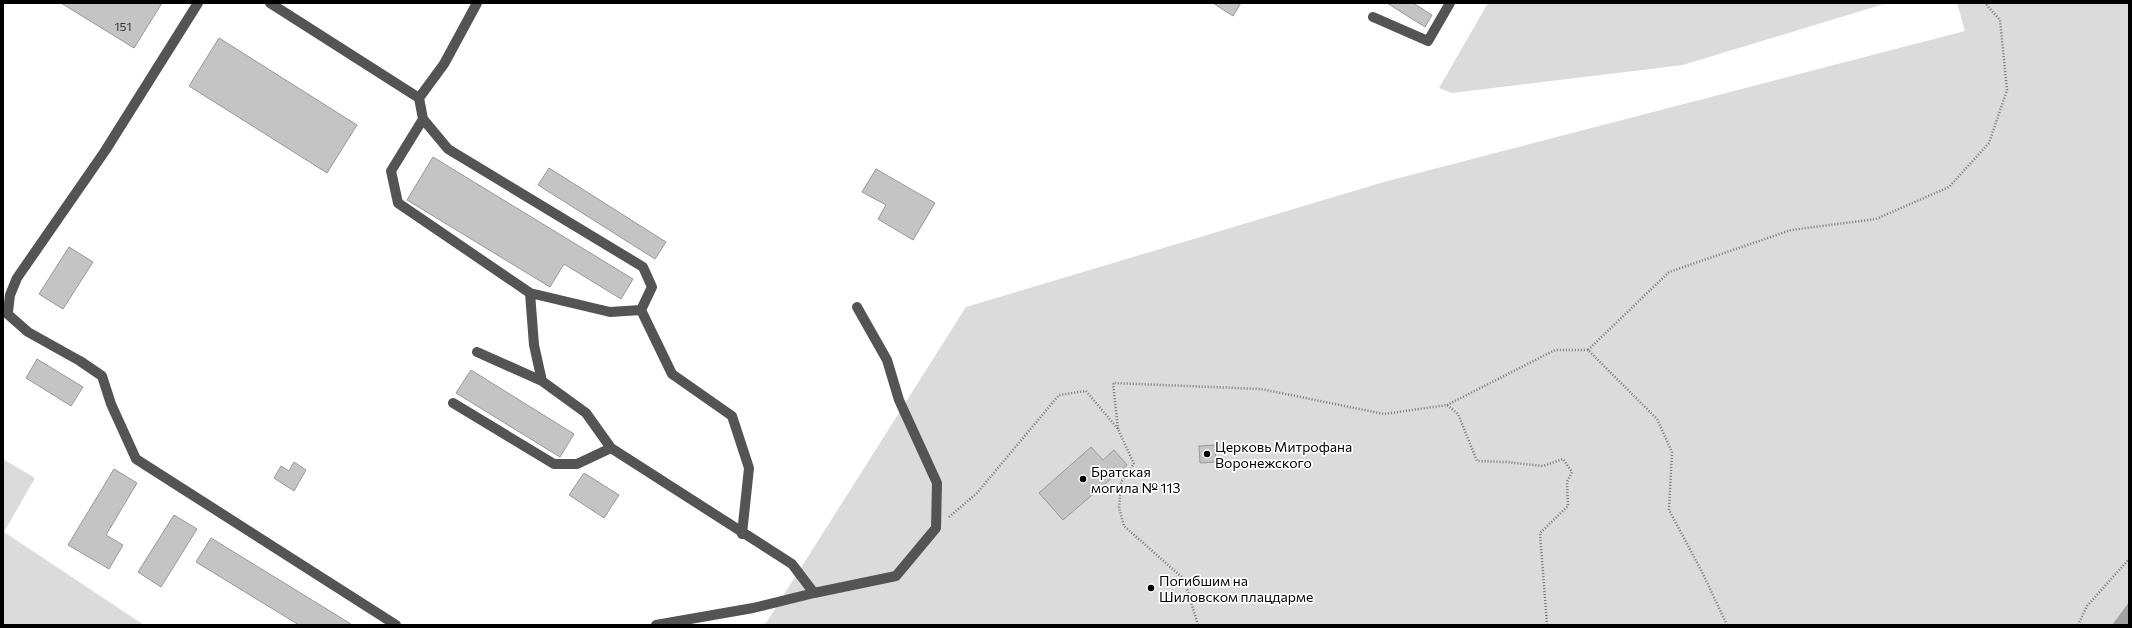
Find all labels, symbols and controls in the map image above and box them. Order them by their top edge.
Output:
house number: 151 [114,19,132,33]
place label: Церковь Митрофана Воронежского [1215,438,1352,471]
marker: Церковь Митрофана Воронежского [1202,449,1212,459]
place label: Братская могила № 113 [1091,463,1181,496]
marker: Братская могила № 113 [1078,474,1088,484]
place label: Погибшим на Шиловском плацдарме [1159,572,1313,605]
marker: Погибшим на Шиловском плацдарме [1146,583,1156,593]

